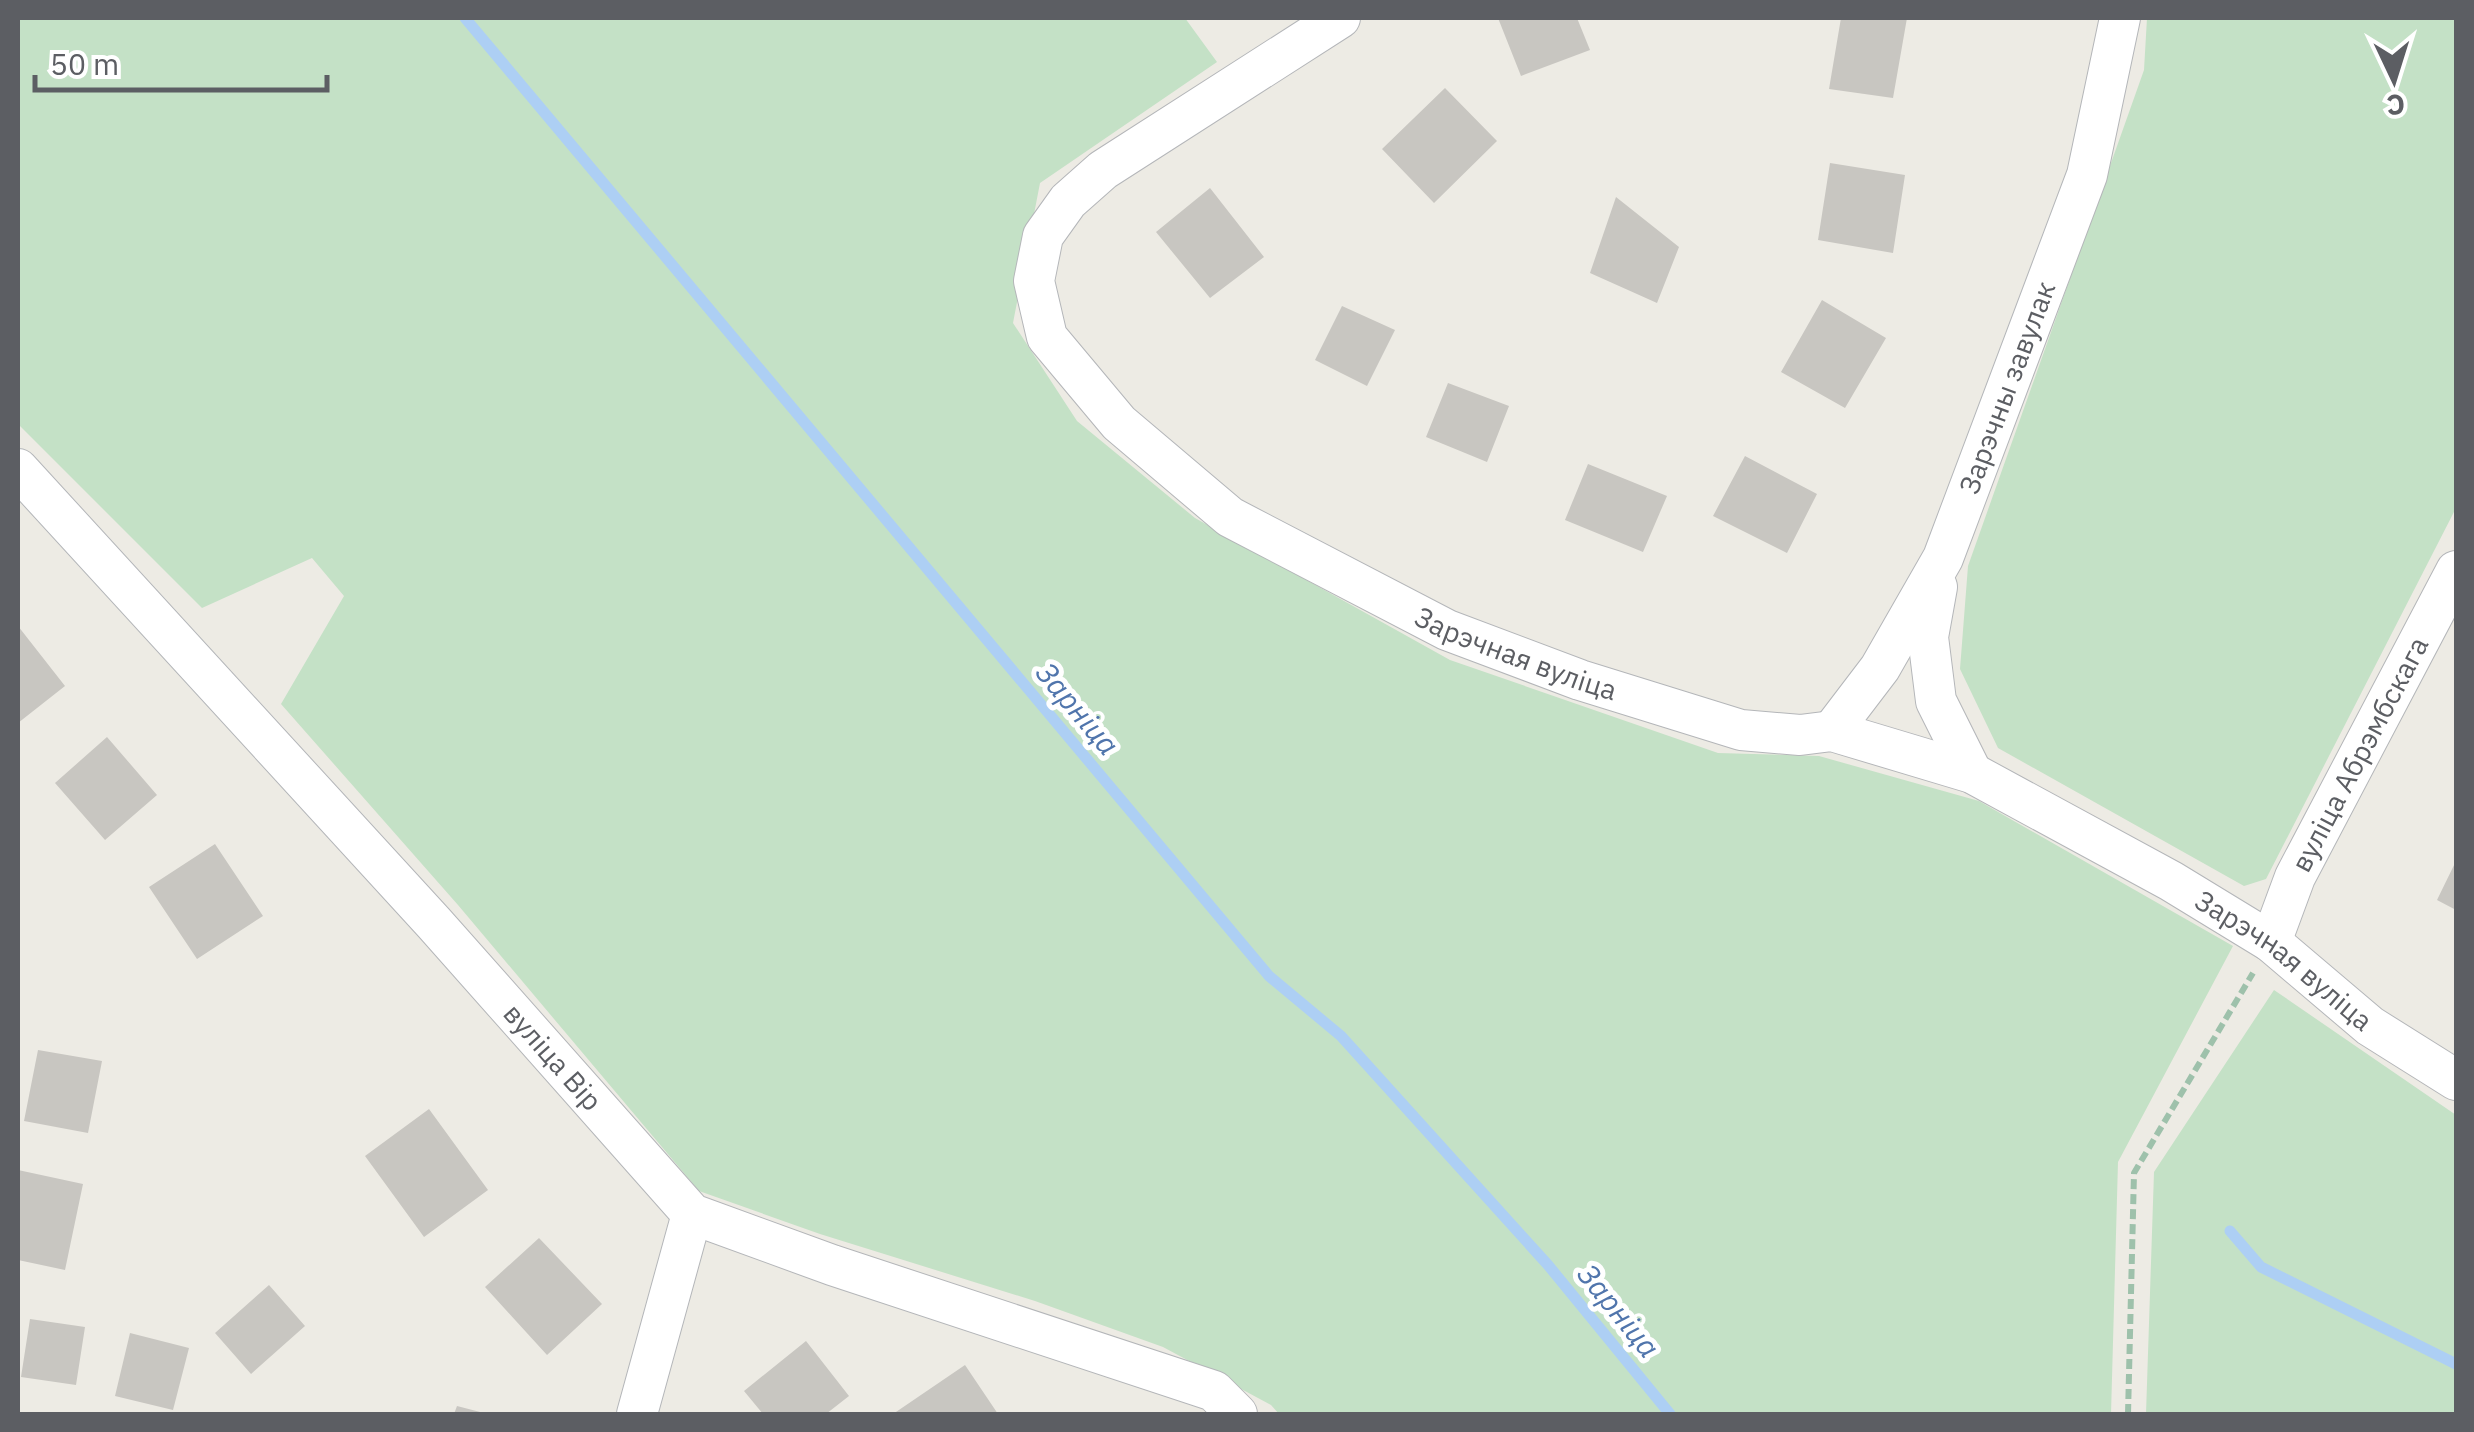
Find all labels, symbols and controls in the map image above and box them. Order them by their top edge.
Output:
scale bar [35,30,328,92]
north arrow [2344,30,2444,130]
text: 50 m [50,44,119,83]
text: С [2385,86,2406,125]
street label: Зарэчны завулак [1950,276,2063,499]
street label: Зарэчная вуліца [1409,598,1622,708]
street label: вуліца Абрэмбскага [2282,630,2436,878]
water label: Зарніца [1028,653,1129,763]
street label: Зарэчная вуліца [2188,881,2381,1039]
street label: вуліца Вір [496,995,611,1118]
water label: Зарніца [1569,1255,1669,1365]

